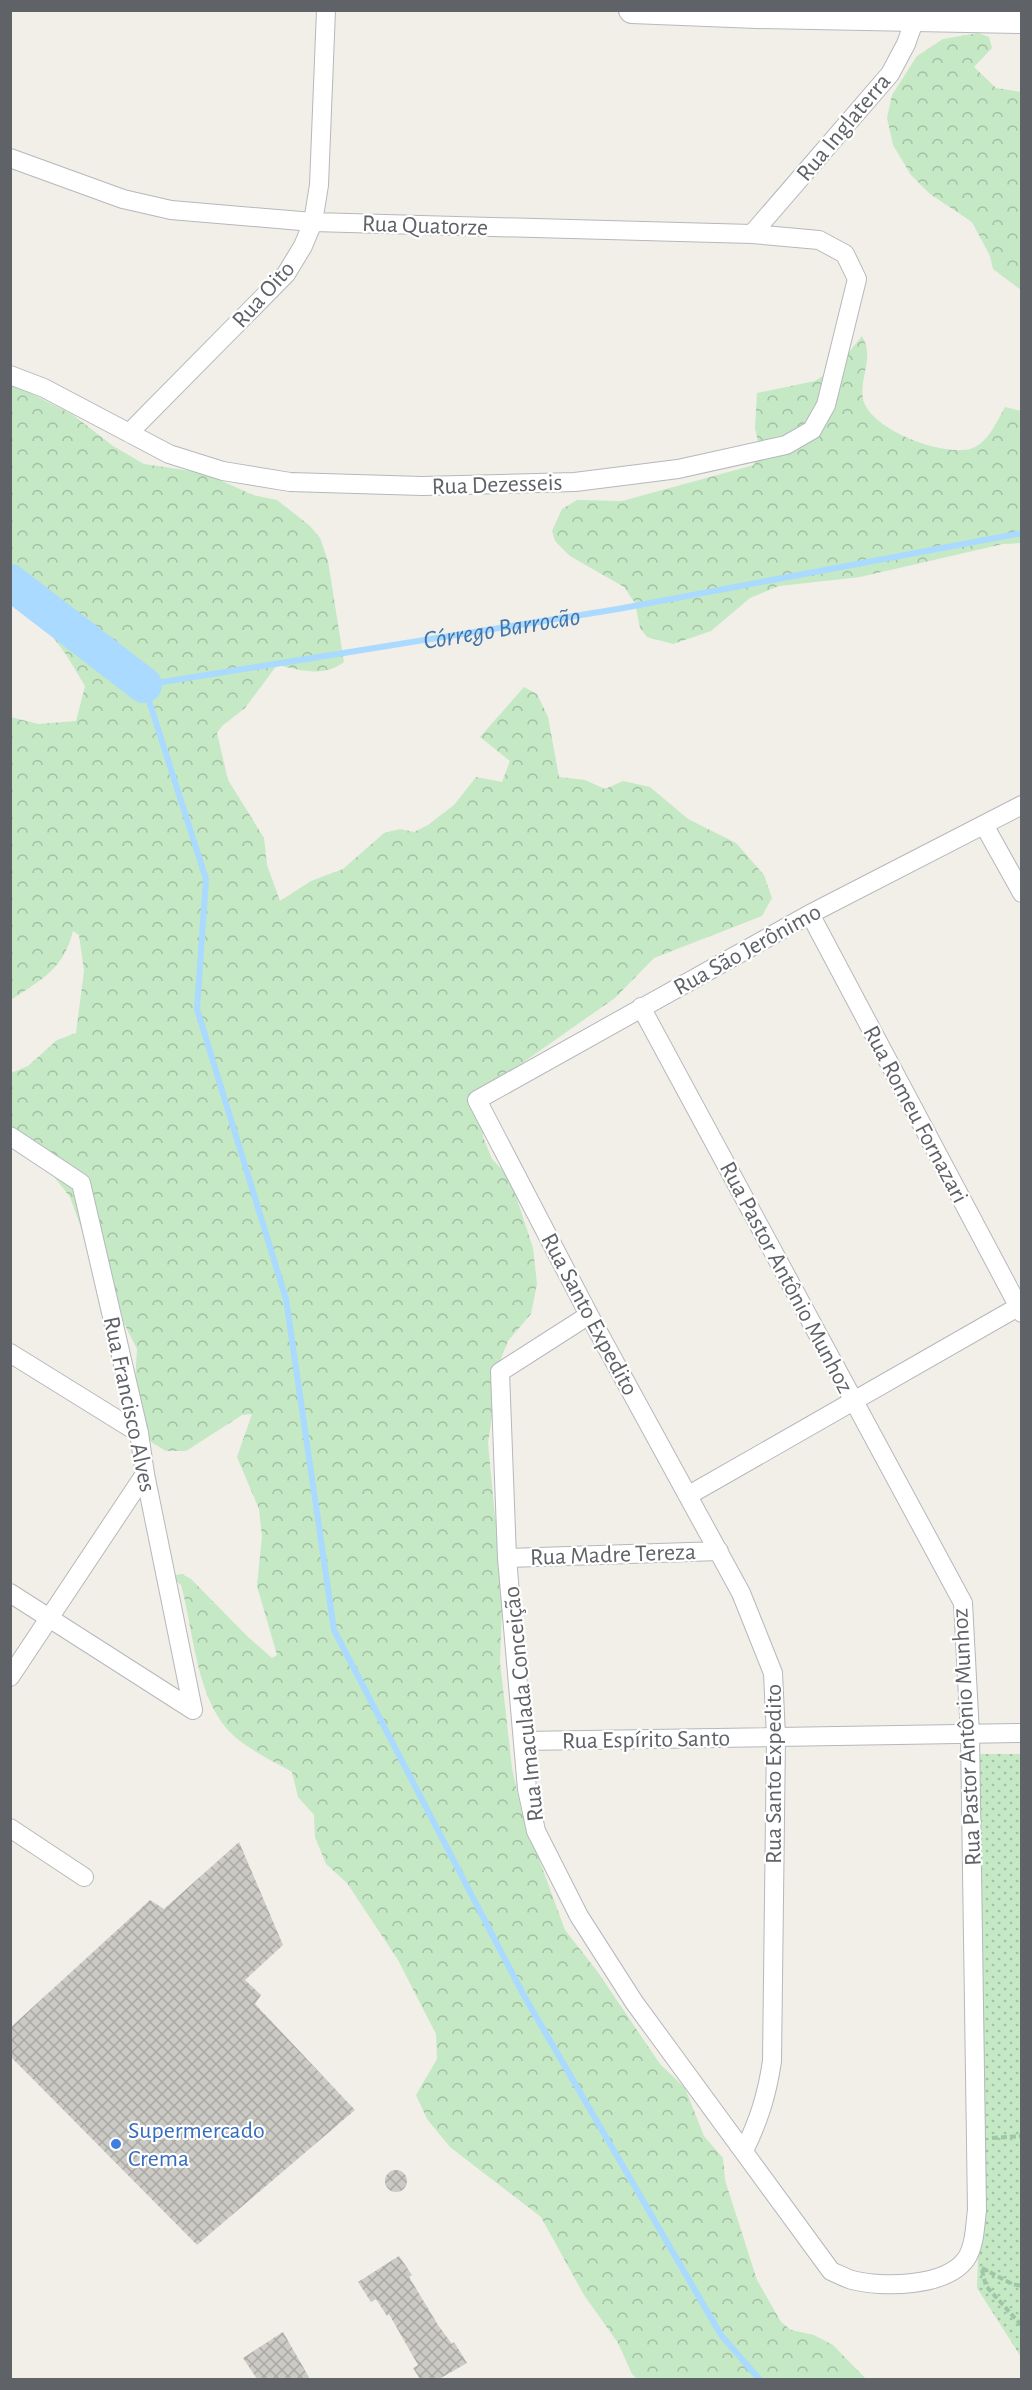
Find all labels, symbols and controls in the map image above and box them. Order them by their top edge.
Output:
street label: Rua Inglaterra [792,69,895,186]
street label: Rua Quatorze [362,212,488,240]
street label: Rua Oito [228,257,300,333]
street label: Rua Dezesseis [431,471,563,499]
water label: Córrego Barrocão [421,603,582,654]
street label: Rua São Jerônimo [670,900,825,1000]
street label: Rua Romeu Fornazari [858,1022,972,1207]
street label: Rua Pastor Antônio Munhoz [715,1158,857,1397]
street label: Rua Santo Expedito [536,1229,642,1400]
street label: Rua Francisco Alves [99,1314,159,1494]
street label: Rua Madre Tereza [530,1540,696,1570]
street label: Rua Imaculada Conceição [500,1585,548,1823]
street label: Rua Pastor Antônio Munhoz [948,1607,986,1866]
street label: Rua Santo Expedito [762,1684,786,1864]
street label: Rua Espírito Santo [562,1727,730,1753]
place label: Supermercado Crema [128,2119,265,2171]
marker: Supermercado Crema [109,2137,123,2151]

